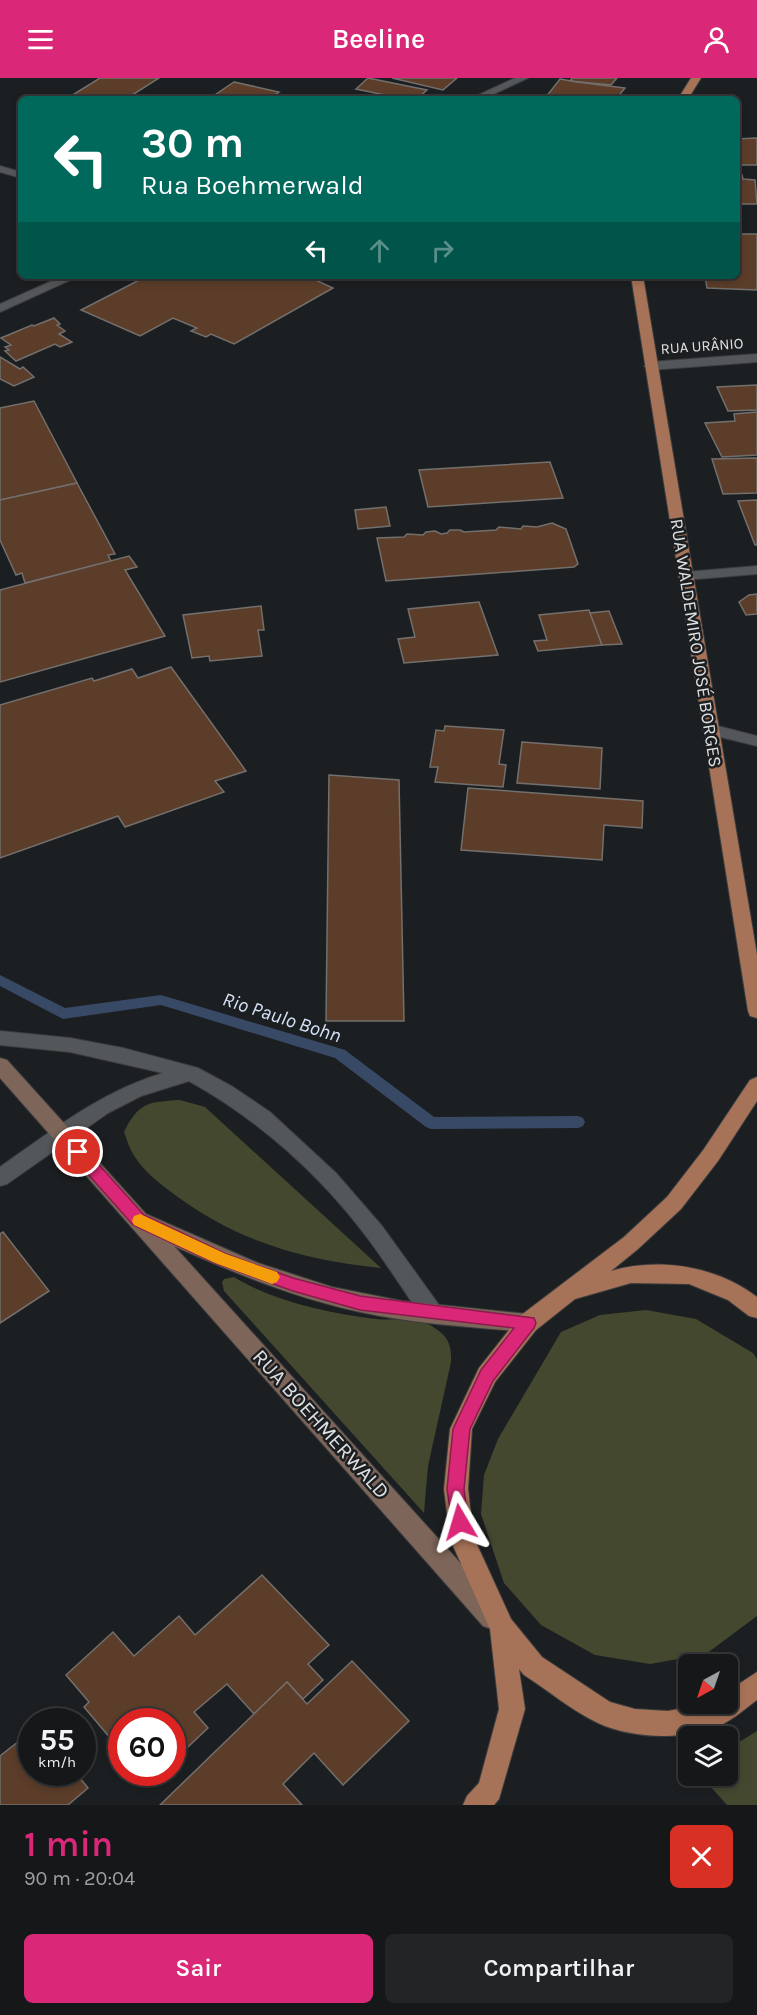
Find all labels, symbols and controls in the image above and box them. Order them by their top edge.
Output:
icon: menu [24,23,57,56]
text: Beeline [332,23,425,55]
icon: person [700,23,733,56]
text: 30 m [141,118,244,168]
icon: left [42,120,120,198]
text: Rua Boehmerwald [141,169,364,201]
icon: left [300,234,333,267]
icon: ahead [363,234,396,267]
icon: right [426,234,459,267]
street label: RUA URÂNIO [660,334,744,358]
street label: RUA WALDEMIRO JOSÉ BORGES [665,517,728,769]
water label: Rio Paulo Bohn [220,987,344,1047]
pin [52,1126,103,1177]
icon: arrive [61,1135,94,1168]
street label: RUA BOEHMERWALD [248,1344,394,1504]
position arrow [428,1490,492,1554]
north arrow [678,1654,738,1714]
map controls [678,1654,738,1786]
speed limit sign: 60 [108,1708,186,1786]
text: 55 [40,1722,74,1758]
button: layers [678,1726,738,1786]
text: km/h [38,1753,76,1771]
text: 1 min [24,1823,113,1865]
button: close [670,1825,733,1888]
text: 90 m · 20:04 [24,1867,135,1890]
button: Sair [24,1934,373,2003]
button: Compartilhar [385,1934,733,2003]

